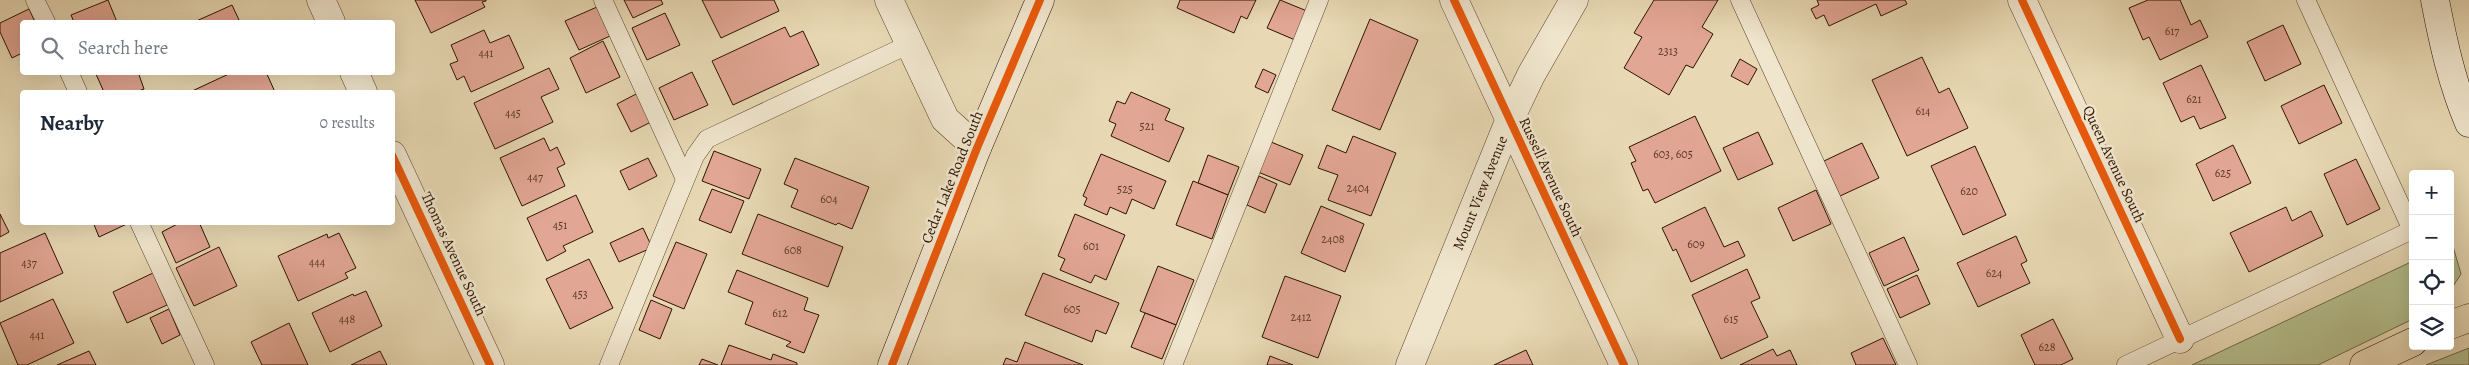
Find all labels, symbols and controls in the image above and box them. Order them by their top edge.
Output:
search box [20,20,395,75]
house number: 617 [2165,23,2180,39]
icon: search [38,34,66,62]
text: Search here [78,35,168,61]
house number: 2313 [1658,43,1678,59]
house number: 441 [479,45,493,61]
house number: 621 [2186,91,2202,107]
street label: Queen Avenue South [2078,102,2150,226]
house number: 614 [1915,103,1931,119]
house number: 445 [505,105,521,121]
street label: Cedar Lake Road South [916,108,988,246]
text: Nearby [40,109,103,137]
text: 0 results [319,112,375,134]
street label: Russell Avenue South [1515,114,1587,240]
house number: 521 [1140,118,1154,134]
street label: Mount View Avenue [1448,133,1512,253]
house number: 603, 605 [1653,146,1693,162]
house number: 625 [2215,165,2231,181]
house number: 447 [527,169,544,185]
map controls [2409,170,2454,350]
button: + [2409,170,2454,215]
house number: 2404 [1347,180,1370,196]
house number: 525 [1117,181,1133,197]
house number: 620 [1960,183,1978,199]
street label: Thomas Avenue South [416,189,492,319]
house number: 604 [820,191,838,207]
button: − [2409,215,2454,260]
house number: 451 [553,217,567,233]
house number: 2408 [1321,231,1345,247]
house number: 609 [1687,236,1705,252]
house number: 601 [1083,238,1099,254]
house number: 608 [784,242,802,258]
house number: 444 [309,254,326,270]
house number: 437 [21,255,38,271]
button: locate [2409,260,2454,305]
house number: 624 [1986,265,2003,281]
house number: 453 [572,286,588,302]
house number: 605 [1063,301,1081,317]
house number: 612 [772,305,788,321]
button: layers [2409,305,2454,350]
house number: 2412 [1291,309,1312,325]
house number: 448 [339,311,356,327]
house number: 615 [1724,311,1738,327]
house number: 441 [30,327,44,343]
house number: 628 [2038,339,2056,355]

